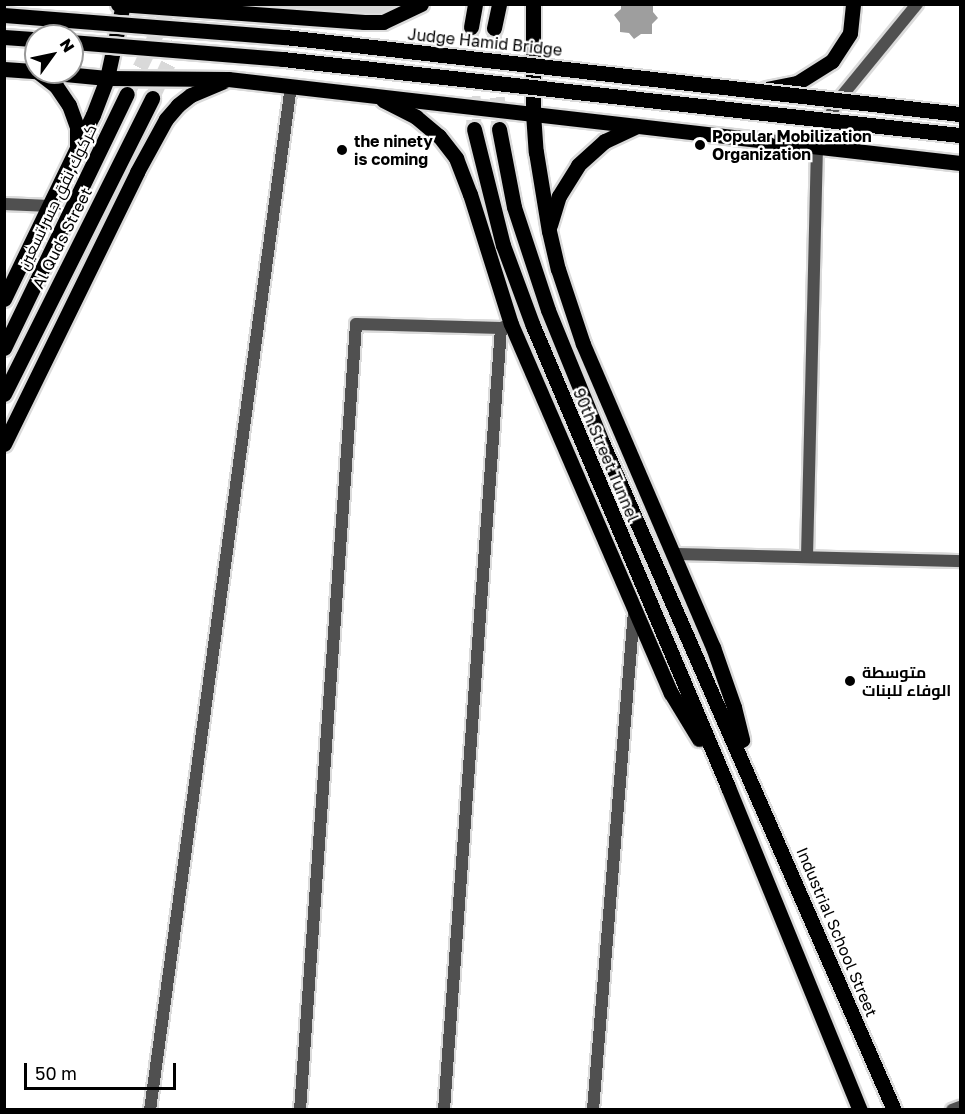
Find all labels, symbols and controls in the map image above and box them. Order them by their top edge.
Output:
north arrow [24,24,84,84]
street label: Judge Hamid Bridge [407,24,563,60]
text: N [56,35,79,56]
street label: كركوك,نفق جسر تسعين [13,121,101,273]
place label: Popular Mobilization Organization [712,126,872,164]
place label: the ninety is coming [354,131,433,169]
marker: Popular Mobilization Organization [693,138,707,152]
marker: the ninety is coming [335,143,349,157]
street label: Al Quds Street [28,184,96,292]
street label: 90th Street Tunnel [569,385,643,525]
place label: متوسطة الوفاء للبنات [862,662,951,700]
marker: متوسطة الوفاء للبنات [843,674,857,688]
street label: Industrial School Street [793,844,881,1020]
scale bar [27,1051,178,1089]
text: 50 m [35,1062,77,1084]

